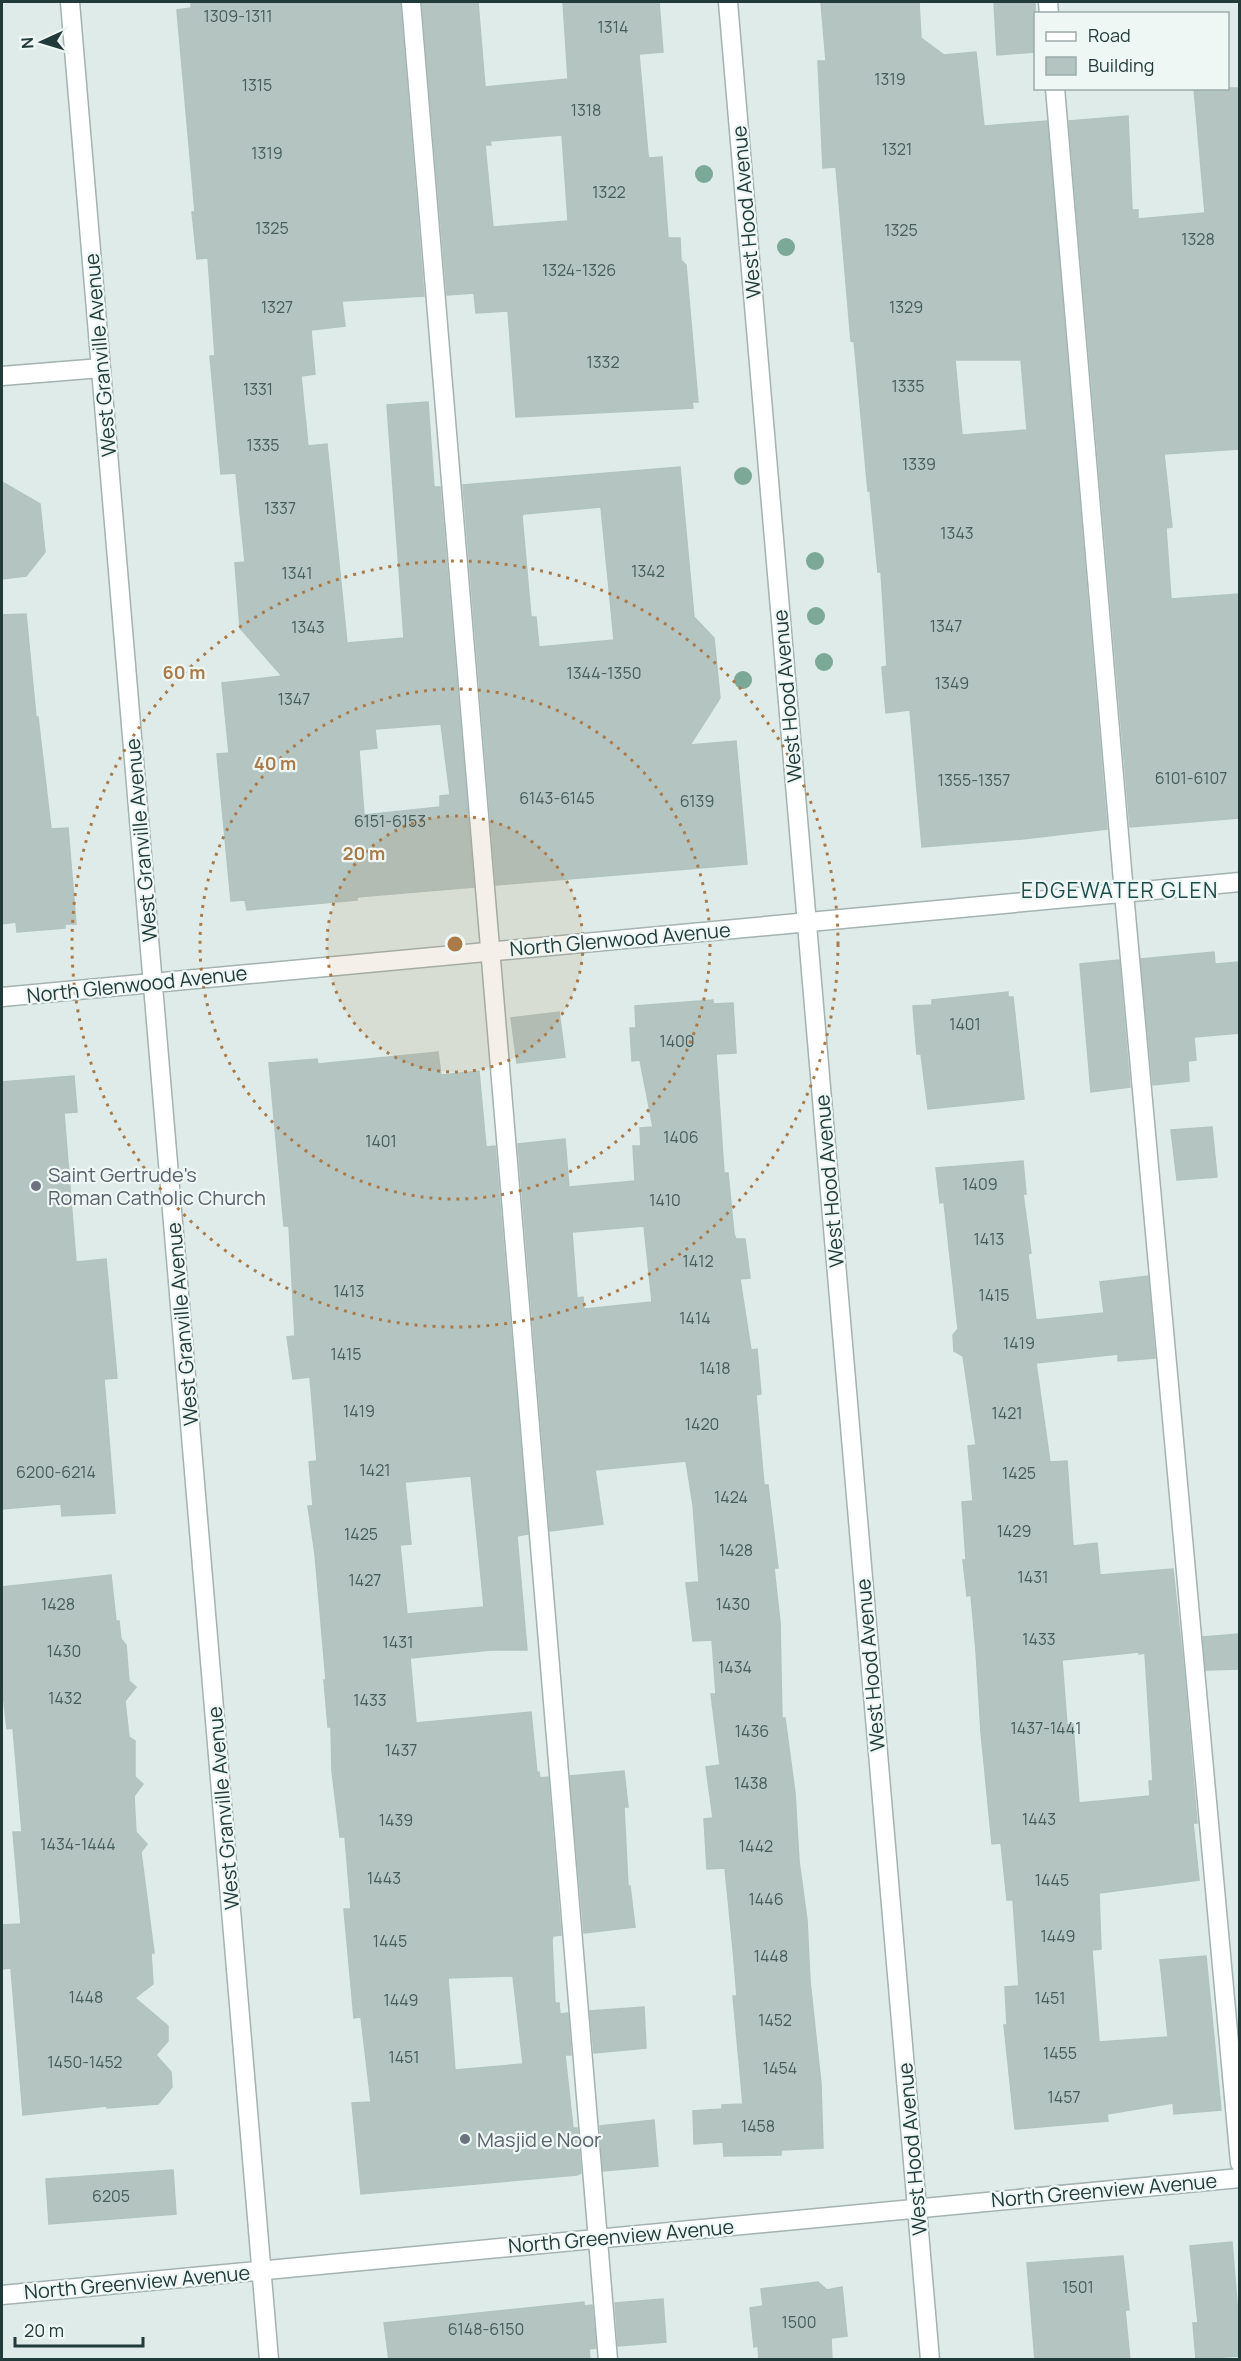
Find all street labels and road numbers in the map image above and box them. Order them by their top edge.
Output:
street label: West Hood Avenue [725,124,767,300]
street label: West Granville Avenue [78,252,122,458]
street label: West Hood Avenue [766,608,808,784]
street label: West Granville Avenue [119,737,163,943]
street label: North Glenwood Avenue [508,916,732,962]
street label: North Glenwood Avenue [25,959,249,1009]
street label: West Hood Avenue [808,1093,850,1269]
street label: West Granville Avenue [160,1221,204,1427]
street label: West Hood Avenue [849,1577,891,1753]
street label: West Granville Avenue [201,1705,245,1911]
street label: West Hood Avenue [891,2061,933,2237]
street label: North Greenview Avenue [990,2167,1218,2213]
street label: North Greenview Avenue [507,2213,735,2259]
street label: North Greenview Avenue [23,2259,251,2305]

